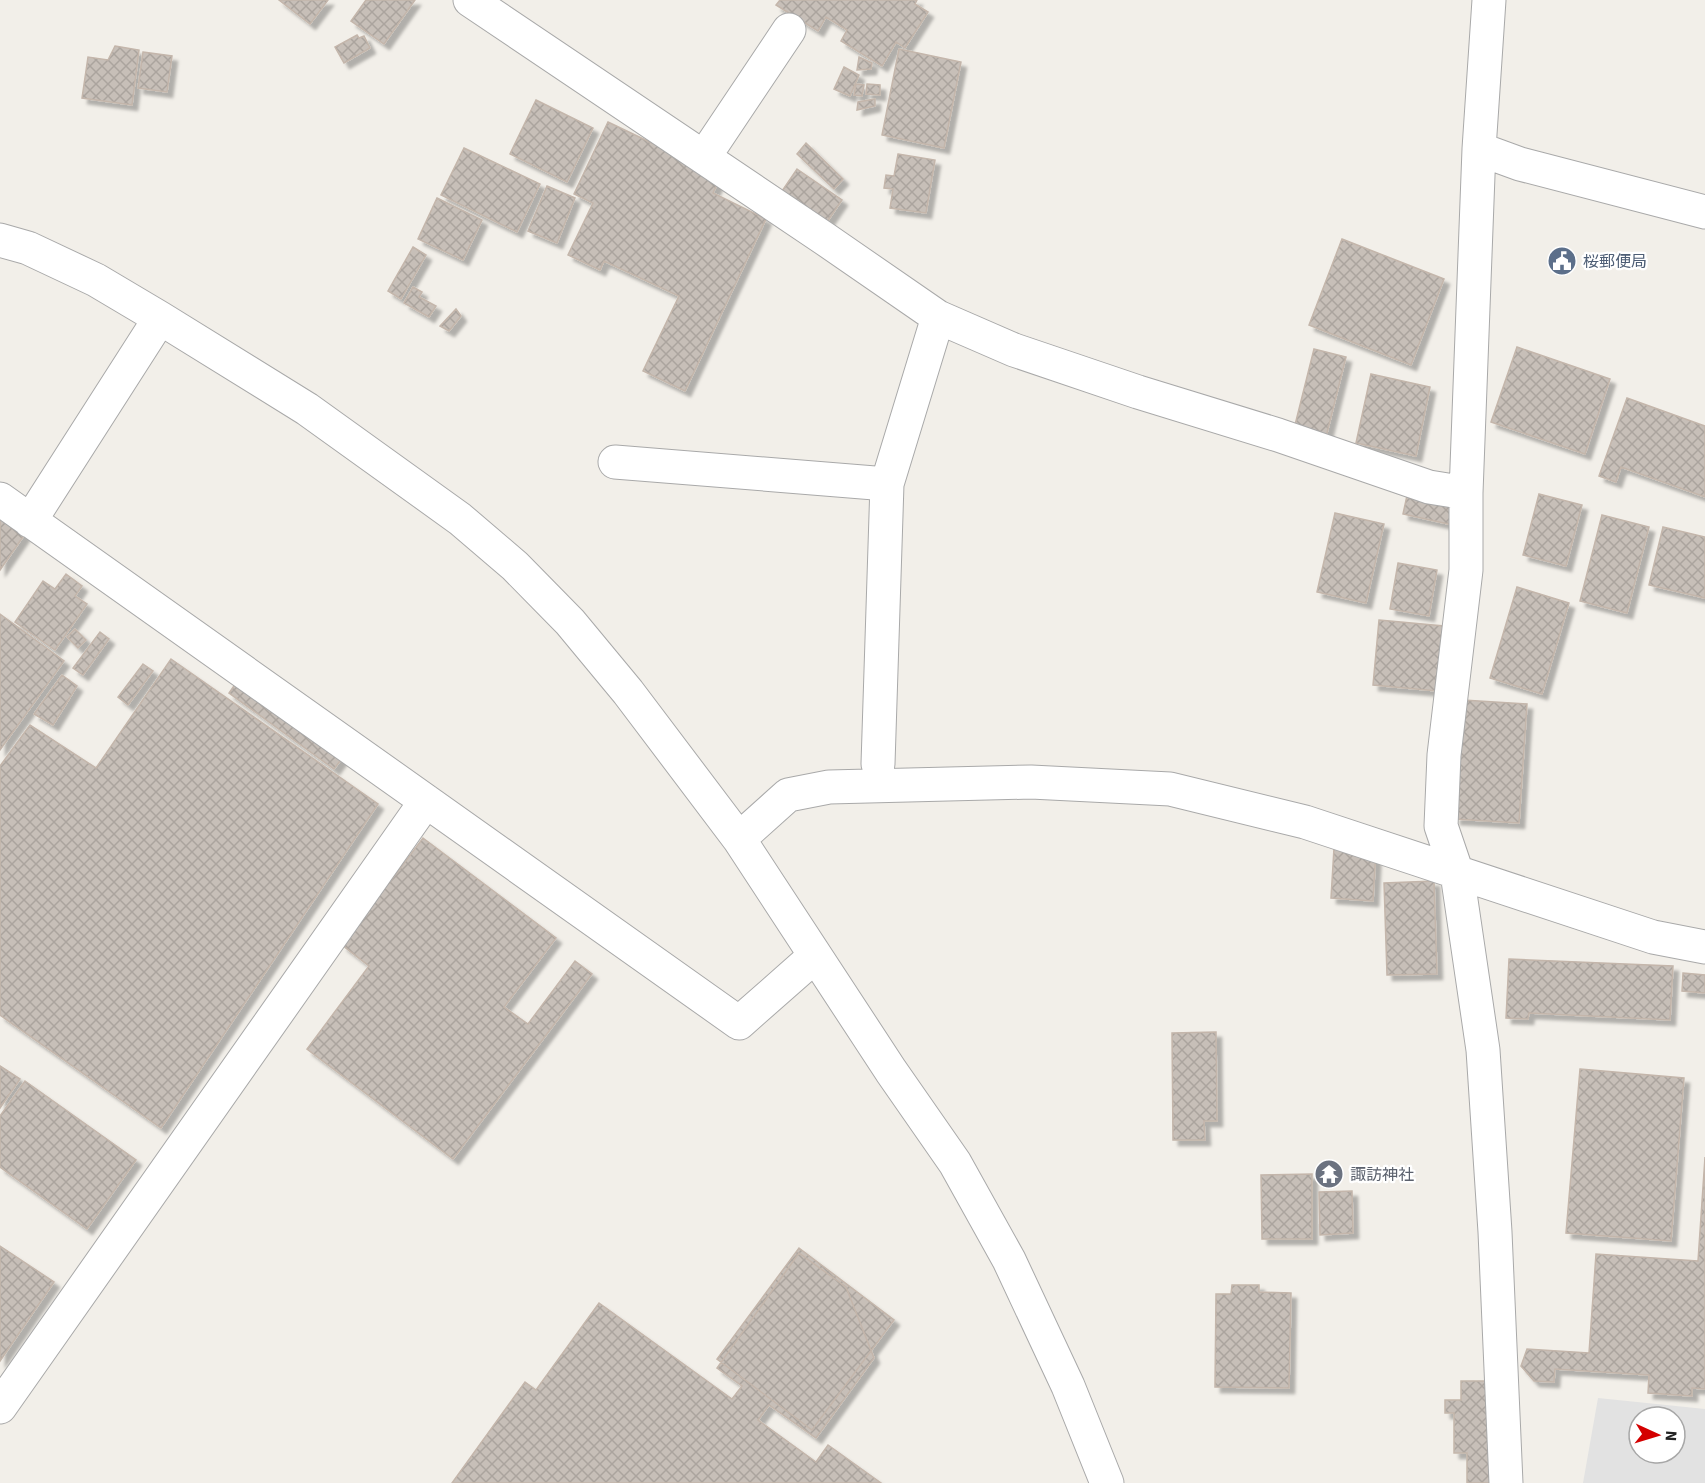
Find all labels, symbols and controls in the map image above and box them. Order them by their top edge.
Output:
public building icon: 桜郵便局 [1546,245,1578,277]
place label: 桜郵便局 [1583,251,1647,273]
temple icon: 諏訪神社 [1313,1158,1345,1190]
place label: 諏訪神社 [1350,1164,1414,1186]
north arrow [1627,1405,1687,1465]
text: N [1660,1430,1682,1442]

